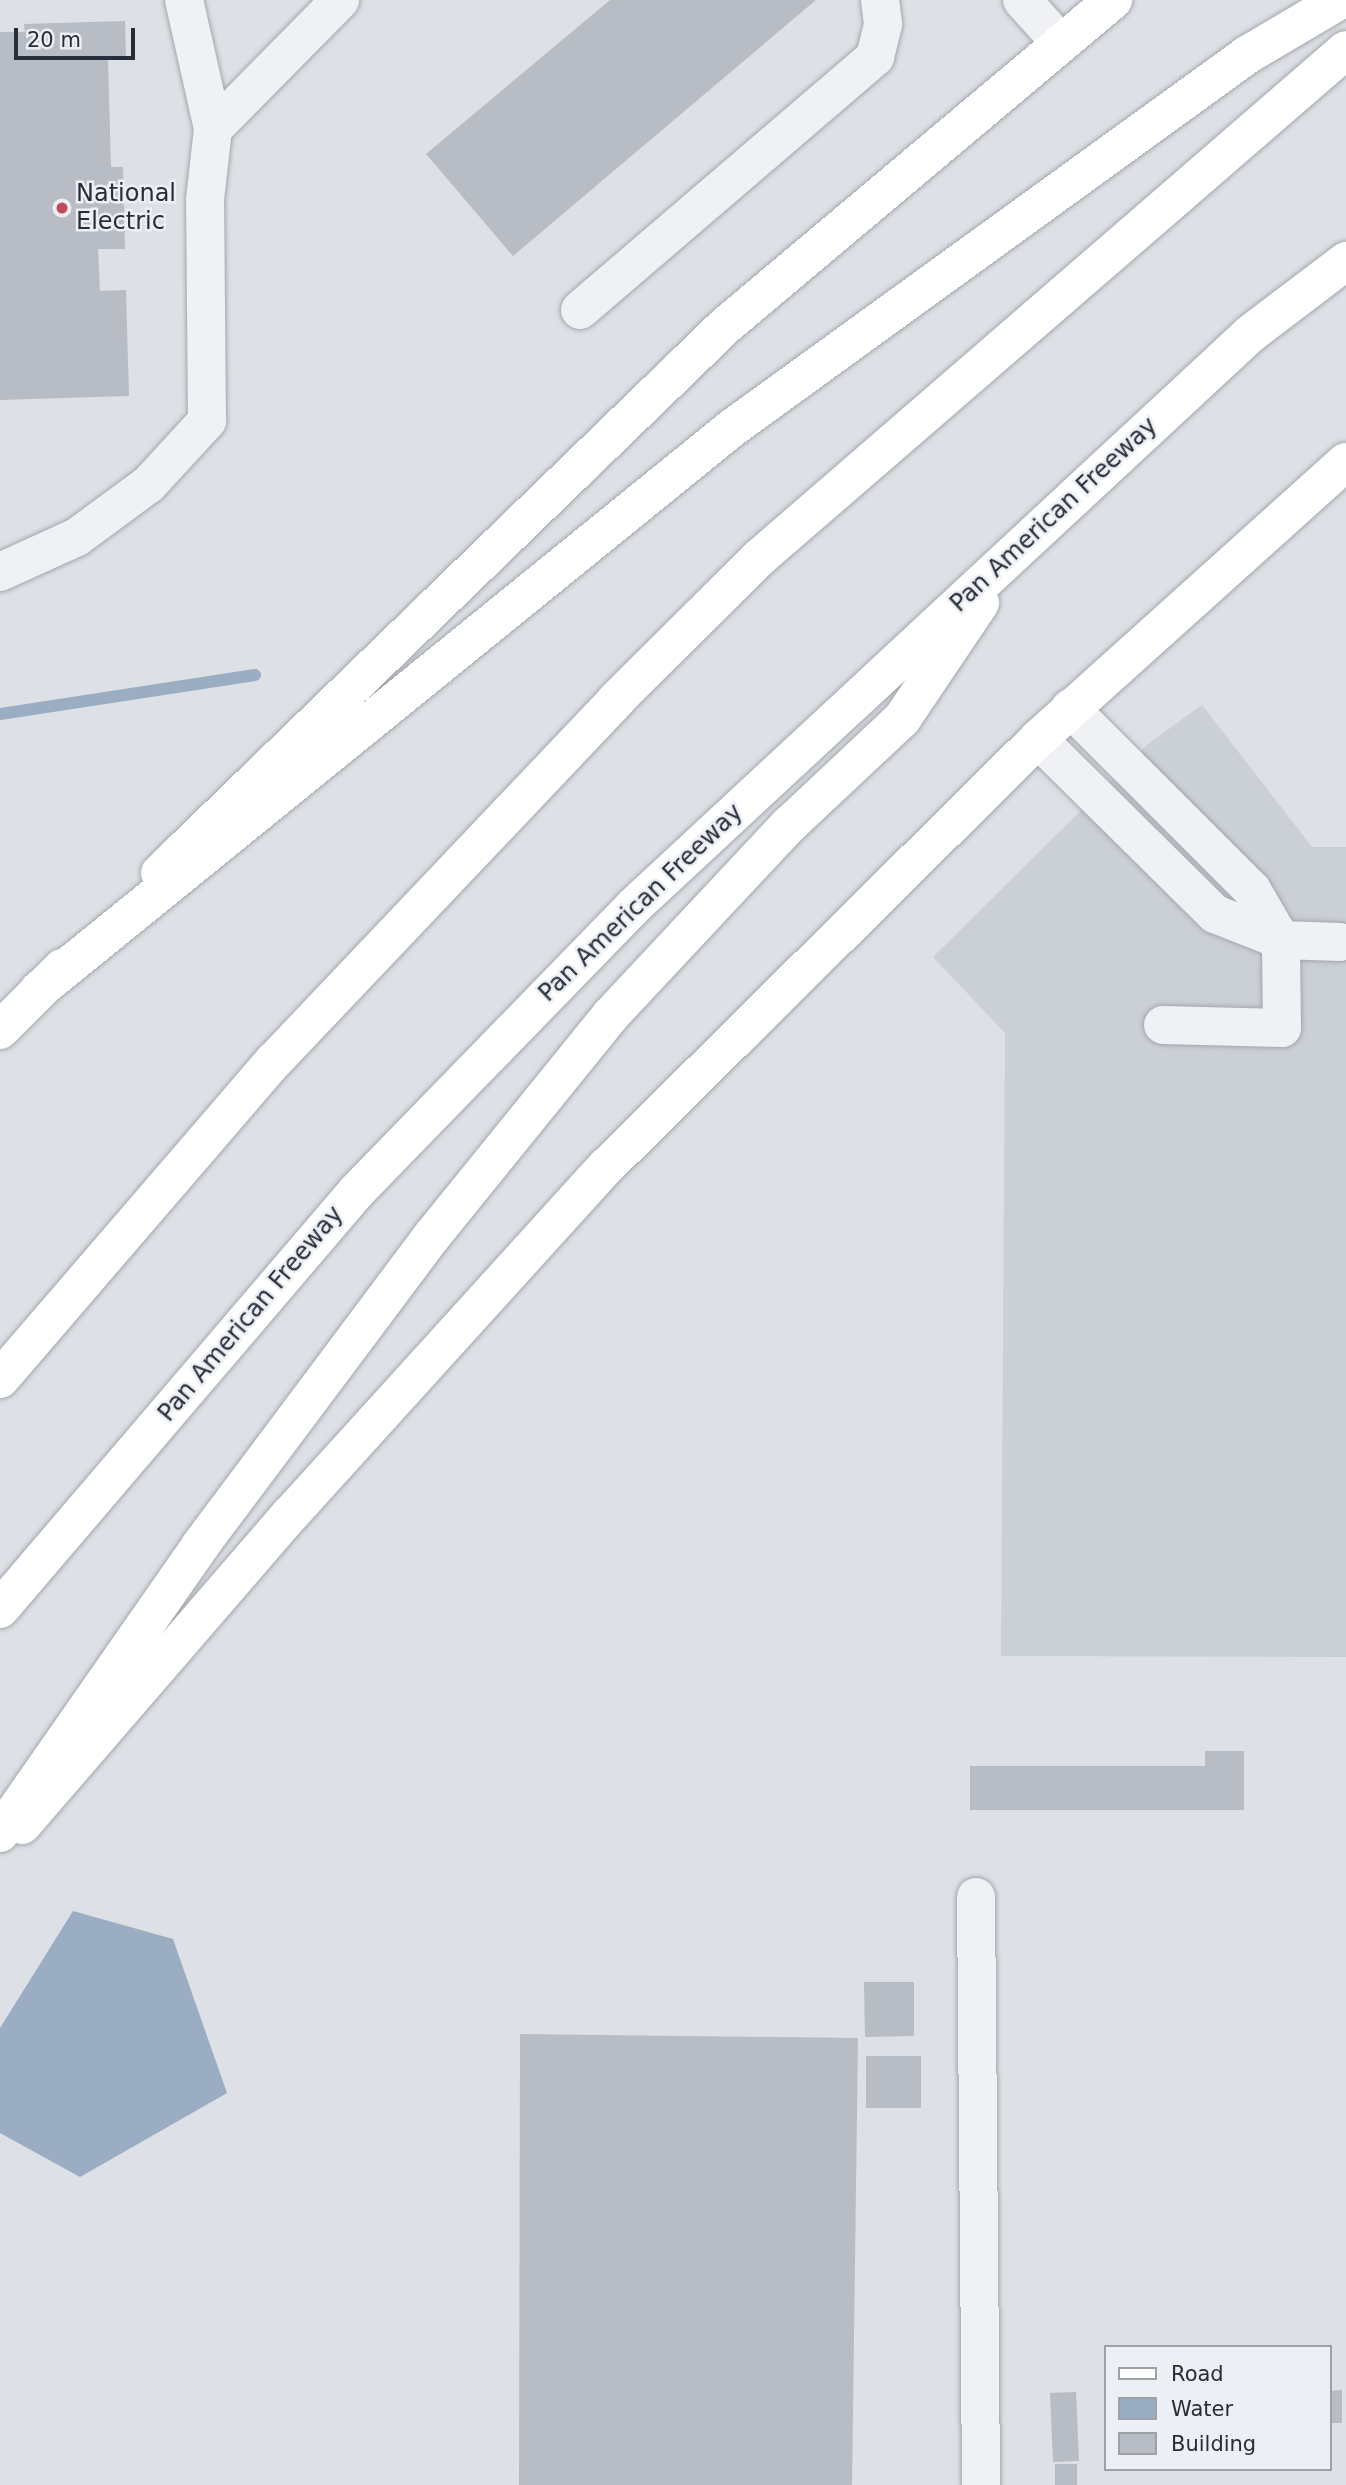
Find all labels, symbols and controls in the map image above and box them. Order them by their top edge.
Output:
scale bar [18,14,138,58]
text: 20 m [27,28,81,52]
place label: National Electric [76,180,176,236]
marker: National Electric [54,200,70,216]
street label: Pan American Freeway [945,412,1163,618]
street label: Pan American Freeway [533,798,749,1008]
street label: Pan American Freeway [152,1200,350,1428]
legend [1104,2345,1332,2471]
text: Road [1171,2362,1224,2386]
text: Water [1171,2397,1233,2421]
text: Building [1171,2432,1256,2456]

